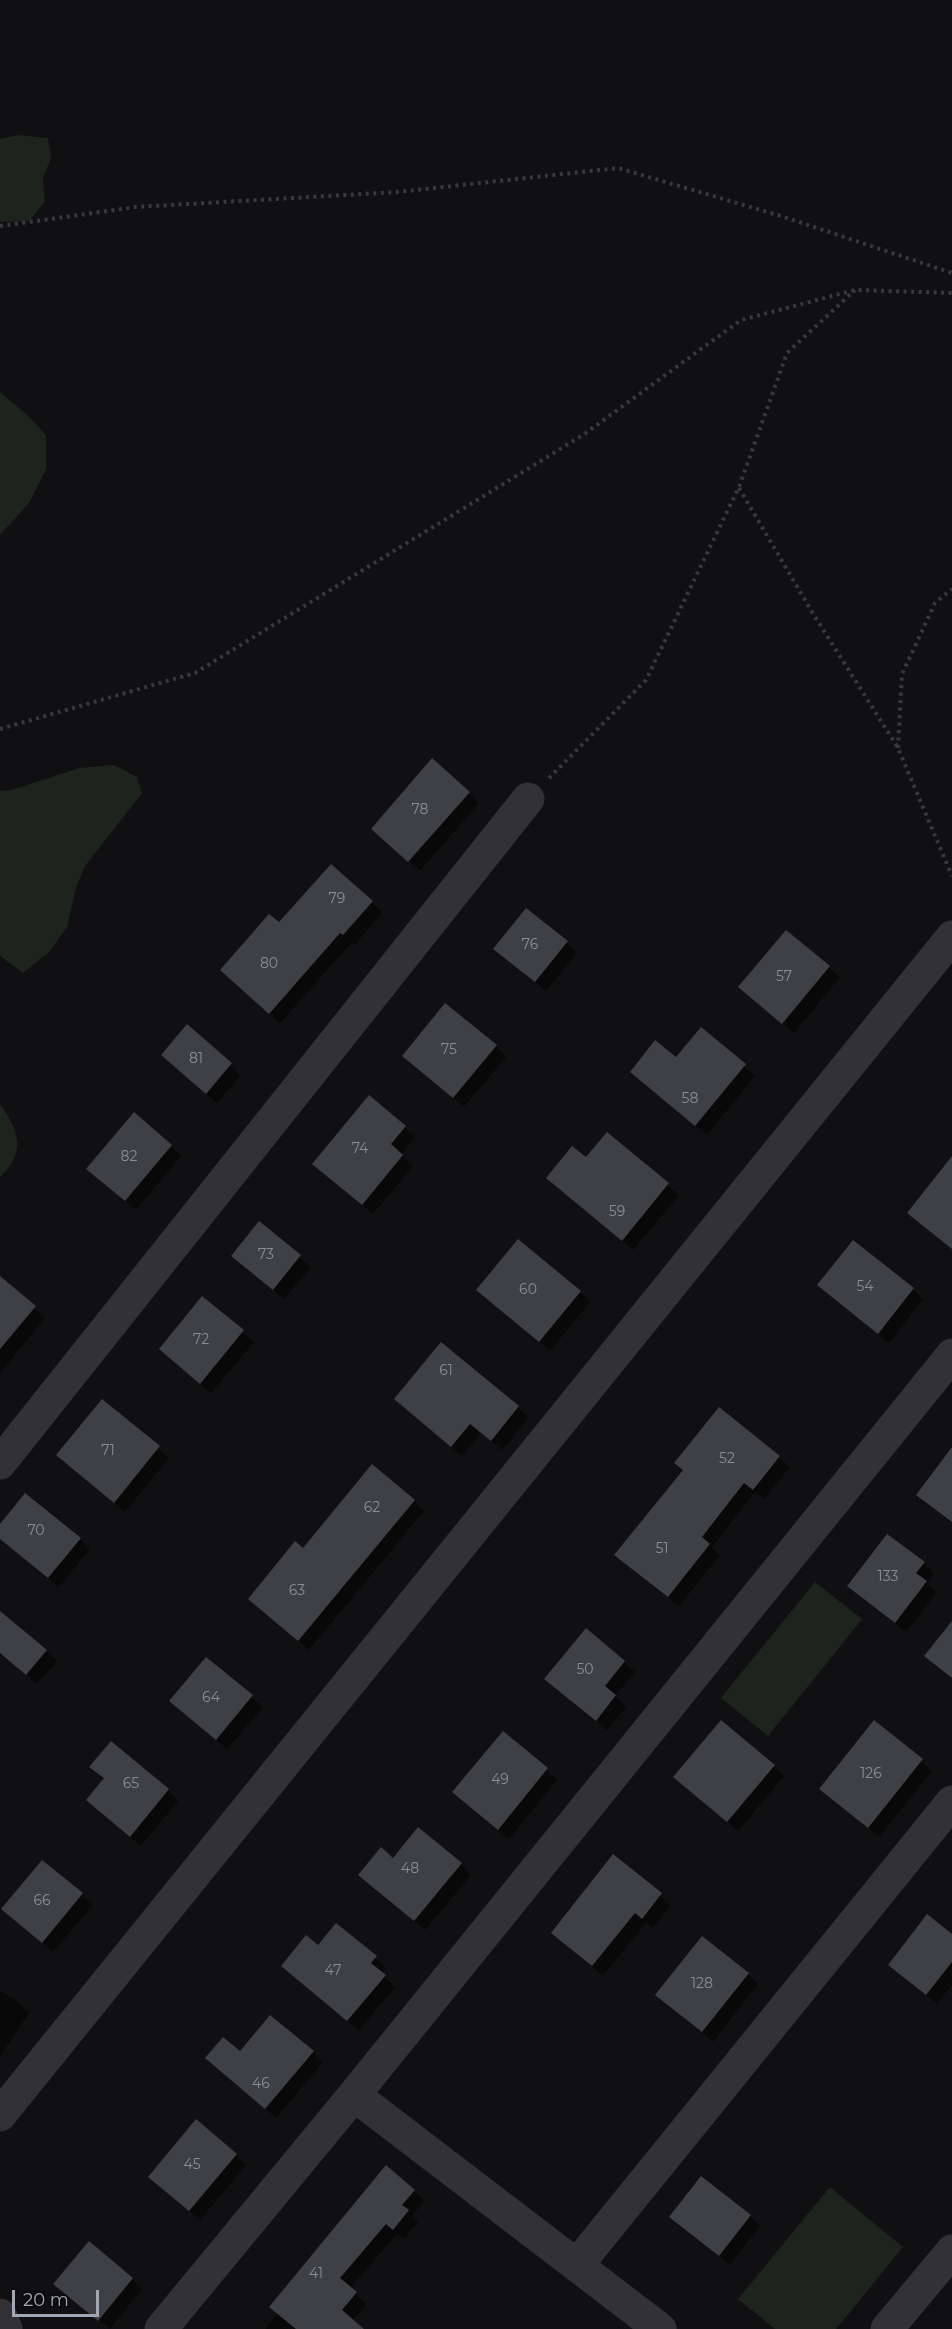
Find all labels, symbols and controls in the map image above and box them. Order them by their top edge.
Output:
house number: 78 [412,802,428,818]
house number: 79 [329,891,345,907]
house number: 76 [522,937,538,953]
house number: 80 [260,956,278,972]
house number: 57 [776,969,792,985]
house number: 75 [441,1042,457,1058]
house number: 81 [189,1051,203,1067]
house number: 58 [682,1091,698,1107]
house number: 74 [352,1141,368,1157]
house number: 82 [121,1149,137,1165]
house number: 59 [609,1204,625,1220]
house number: 73 [258,1247,274,1263]
house number: 54 [856,1279,874,1295]
house number: 60 [519,1282,537,1298]
house number: 72 [193,1332,209,1348]
house number: 61 [439,1363,453,1379]
house number: 71 [101,1443,115,1459]
house number: 52 [719,1451,735,1467]
house number: 62 [364,1500,380,1516]
house number: 70 [27,1523,45,1539]
house number: 51 [656,1541,668,1557]
house number: 133 [878,1569,898,1585]
house number: 63 [289,1583,305,1599]
house number: 50 [576,1662,594,1678]
house number: 64 [202,1690,220,1706]
house number: 126 [860,1766,882,1782]
house number: 49 [491,1772,509,1788]
house number: 65 [123,1776,139,1792]
house number: 48 [401,1861,419,1877]
house number: 66 [33,1893,51,1909]
house number: 47 [325,1963,341,1979]
house number: 128 [691,1976,713,1992]
house number: 46 [252,2076,270,2092]
house number: 45 [183,2157,201,2173]
house number: 41 [309,2266,323,2282]
scale bar [15,2278,102,2316]
text: 20 m [23,2289,69,2311]

